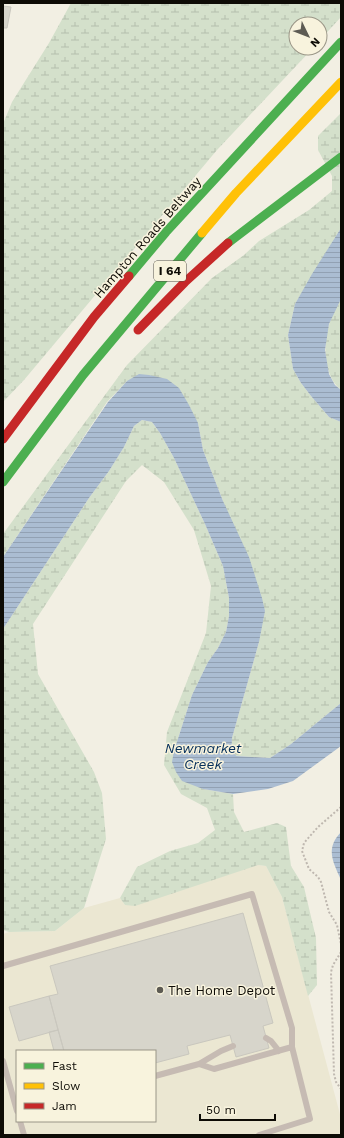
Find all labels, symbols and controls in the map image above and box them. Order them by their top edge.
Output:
north arrow [288,16,328,56]
text: N [307,35,322,50]
street label: Hampton Roads Beltway [91,173,204,301]
road number: I 64 [154,261,186,281]
water label: Newmarket Creek [165,740,242,772]
place label: The Home Depot [168,983,276,998]
marker: The Home Depot [155,985,165,995]
legend [16,1050,156,1122]
text: Fast [52,1059,77,1073]
text: Slow [52,1079,80,1093]
scale bar [200,1096,275,1122]
text: Jam [52,1099,77,1113]
text: 50 m [206,1103,236,1117]

